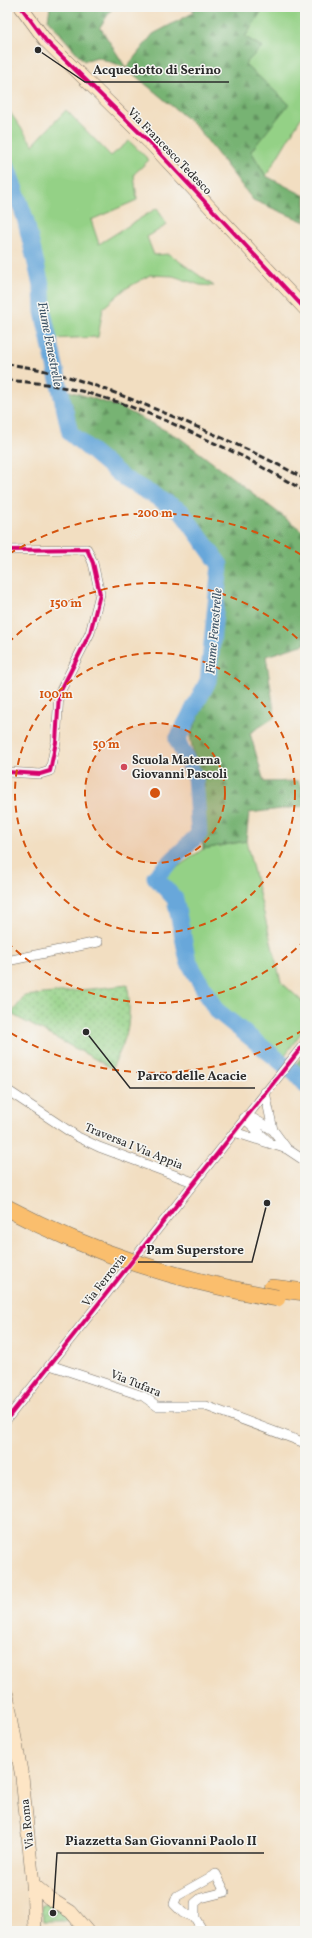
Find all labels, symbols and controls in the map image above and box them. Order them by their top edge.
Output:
callout: Acquedotto di Serino [85,57,229,82]
text: Acquedotto di Serino [93,62,221,80]
street label: Via Francesco Tedesco [123,105,215,199]
water label: Fiume Fenestrelle [32,300,66,389]
text: 200 m [137,506,173,522]
water label: Fiume Fenestrelle [202,587,228,675]
text: 150 m [50,596,82,612]
text: 100 m [39,687,73,703]
text: 50 m [92,737,120,753]
place label: Scuola Materna Giovanni Pascoli [132,753,227,783]
marker: Scuola Materna Giovanni Pascoli [119,762,129,772]
centre of rings [148,786,162,800]
callout: Parco delle Acacie [130,1063,255,1088]
text: Parco delle Acacie [137,1068,247,1086]
street label: Traversa I Via Appia [82,1120,185,1174]
callout: Pam Superstore [138,1237,252,1262]
text: Pam Superstore [146,1242,244,1260]
street label: Via Ferrovia [79,1251,131,1311]
street label: Via Tufara [108,1366,163,1401]
street label: Via Roma [17,1798,39,1850]
callout: Piazzetta San Giovanni Paolo II [57,1828,264,1853]
text: Piazzetta San Giovanni Paolo II [65,1833,257,1851]

